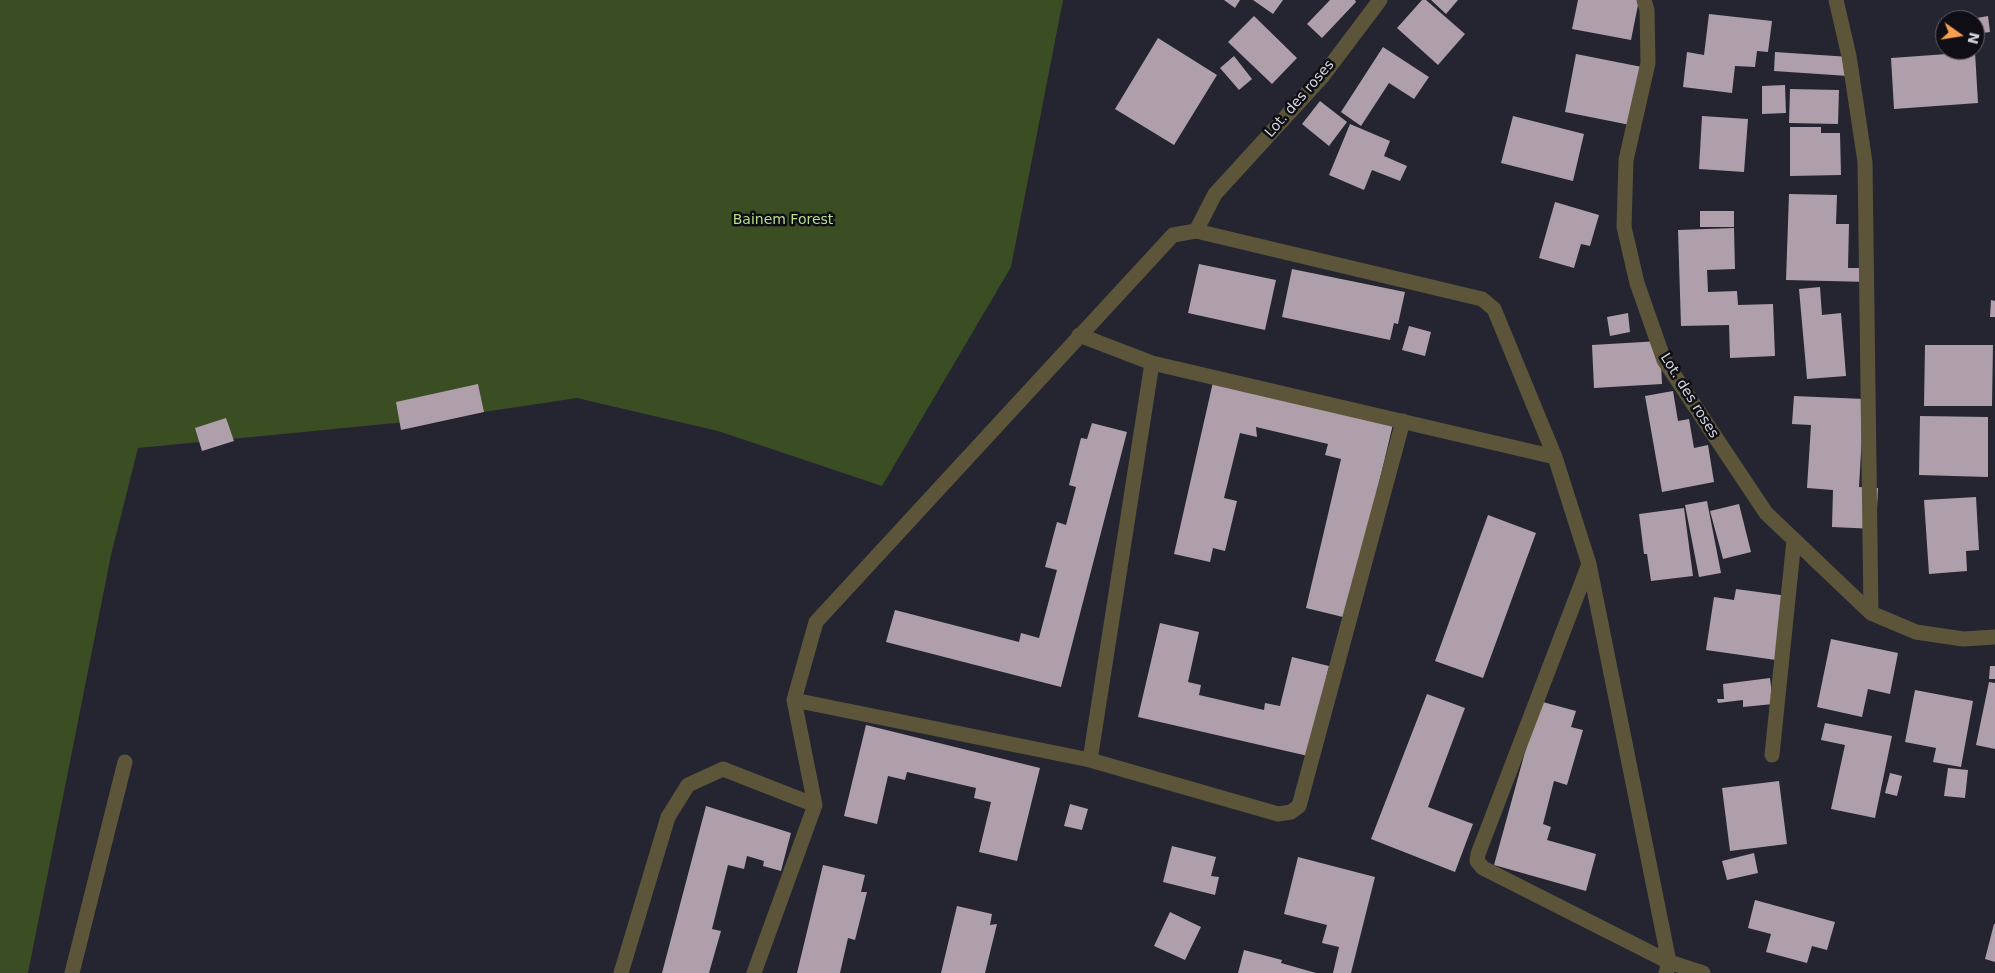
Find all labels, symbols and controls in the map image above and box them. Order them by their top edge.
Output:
north arrow [1935,10,1985,60]
text: N [1965,31,1983,46]
street label: Lot. des roses [1262,57,1338,141]
park label: Bainem Forest [733,212,833,228]
street label: Lot. des roses [1656,350,1722,442]

